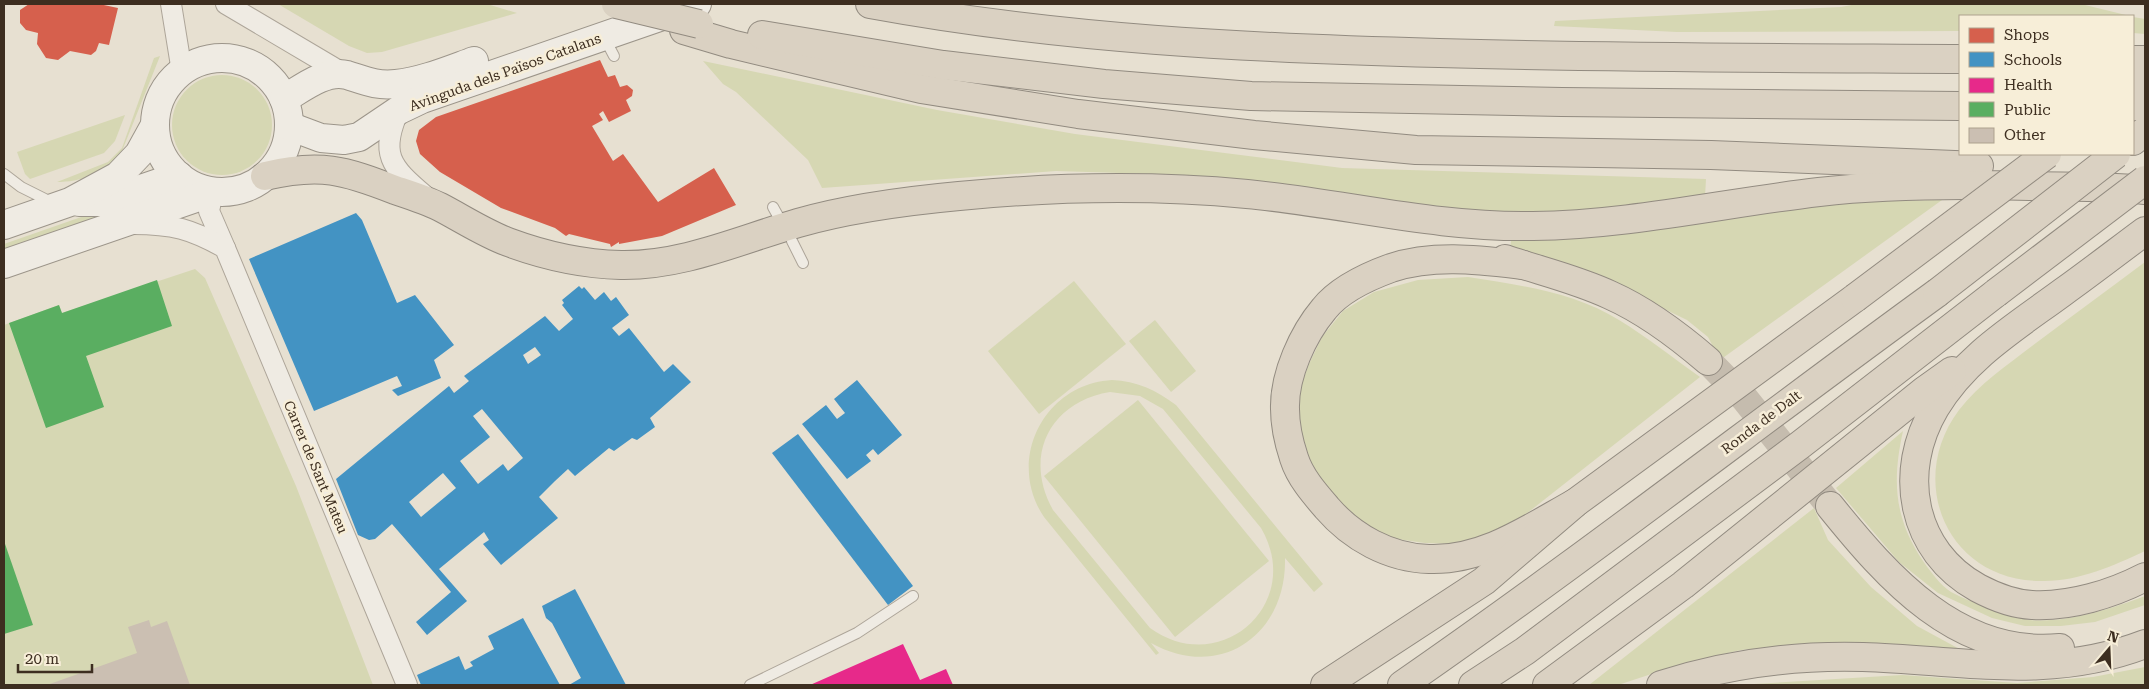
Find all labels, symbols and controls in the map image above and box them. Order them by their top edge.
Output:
legend [1959,15,2134,155]
text: Shops [2004,26,2049,44]
street label: Avinguda dels Països Catalans [407,30,603,114]
text: Schools [2004,51,2062,69]
text: Health [2004,76,2053,94]
text: Public [2004,101,2051,119]
text: Other [2004,126,2046,144]
street label: Ronda de Dalt [1718,387,1804,457]
street label: Carrer de Sant Mateu [281,398,351,536]
north arrow [2084,624,2134,674]
text: N [2106,627,2121,646]
scale bar [18,642,91,674]
text: 20 m [25,650,60,668]

